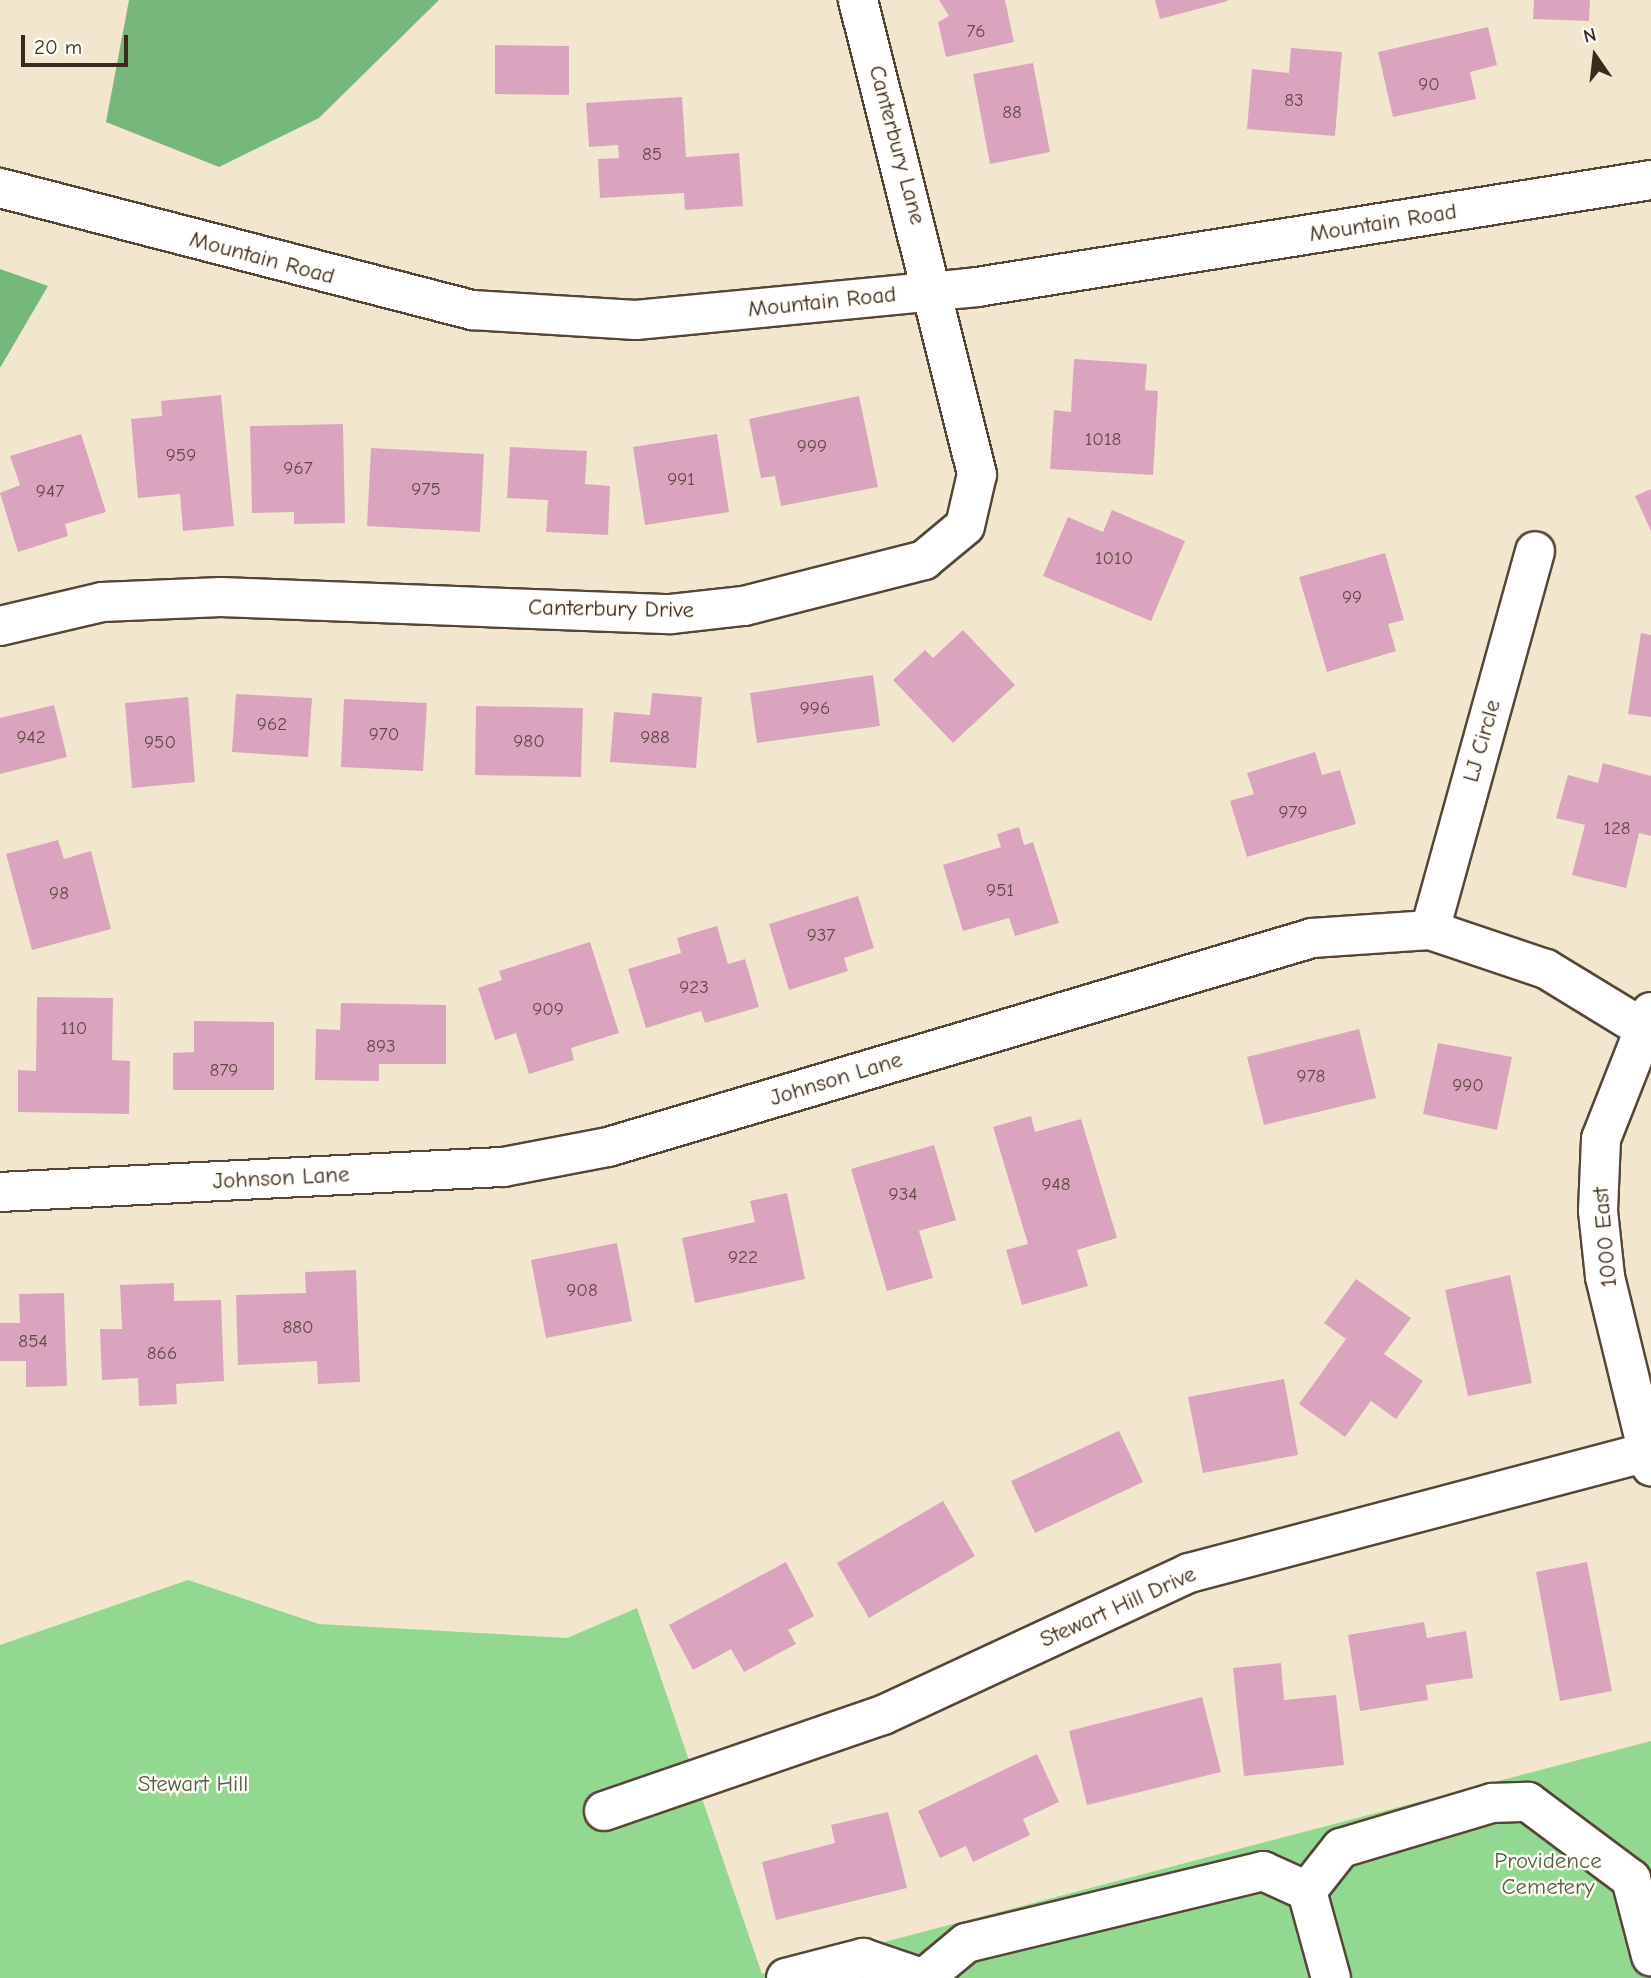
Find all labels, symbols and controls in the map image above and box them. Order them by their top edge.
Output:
scale bar [24,21,131,65]
house number: 76 [966,21,986,43]
north arrow [1560,21,1630,91]
text: N [1581,23,1599,48]
text: 20 m [34,35,82,59]
street label: Canterbury Lane [862,62,932,228]
house number: 90 [1418,74,1440,96]
house number: 83 [1284,90,1304,112]
house number: 88 [1002,102,1022,124]
house number: 85 [642,144,662,166]
street label: Mountain Road [1307,198,1459,248]
street label: Mountain Road [186,225,338,291]
street label: Mountain Road [746,280,898,324]
house number: 1018 [1085,429,1121,451]
house number: 999 [797,436,827,458]
house number: 959 [166,445,196,467]
house number: 967 [283,458,313,480]
house number: 991 [667,469,695,491]
house number: 975 [411,479,441,501]
house number: 947 [36,481,64,503]
house number: 1010 [1095,548,1133,570]
house number: 99 [1342,587,1362,609]
street label: Canterbury Drive [528,594,694,624]
street label: LJ Circle [1457,697,1507,785]
house number: 996 [800,698,830,720]
house number: 962 [257,714,287,736]
house number: 970 [369,724,399,746]
house number: 942 [16,727,46,749]
house number: 988 [640,727,670,749]
house number: 980 [513,731,545,753]
house number: 950 [144,732,176,754]
house number: 979 [1278,802,1308,824]
house number: 128 [1603,818,1631,840]
house number: 951 [986,880,1014,902]
house number: 98 [49,883,69,905]
house number: 937 [807,925,835,947]
house number: 923 [679,977,709,999]
house number: 909 [532,999,564,1021]
house number: 110 [61,1018,87,1040]
house number: 893 [366,1036,396,1058]
street label: Johnson Lane [766,1046,906,1112]
house number: 879 [210,1060,238,1082]
house number: 978 [1297,1066,1325,1088]
house number: 990 [1452,1075,1484,1097]
street label: Johnson Lane [212,1161,350,1195]
house number: 948 [1041,1174,1071,1196]
house number: 934 [889,1184,917,1206]
street label: 1000 East [1587,1186,1623,1288]
house number: 922 [728,1247,758,1269]
house number: 908 [566,1280,598,1302]
house number: 880 [282,1317,314,1339]
house number: 854 [18,1331,48,1353]
house number: 866 [147,1343,177,1365]
street label: Stewart Hill Drive [1036,1560,1200,1654]
park label: Stewart Hill [138,1770,248,1798]
park label: Providence Cemetery [1494,1847,1602,1901]

